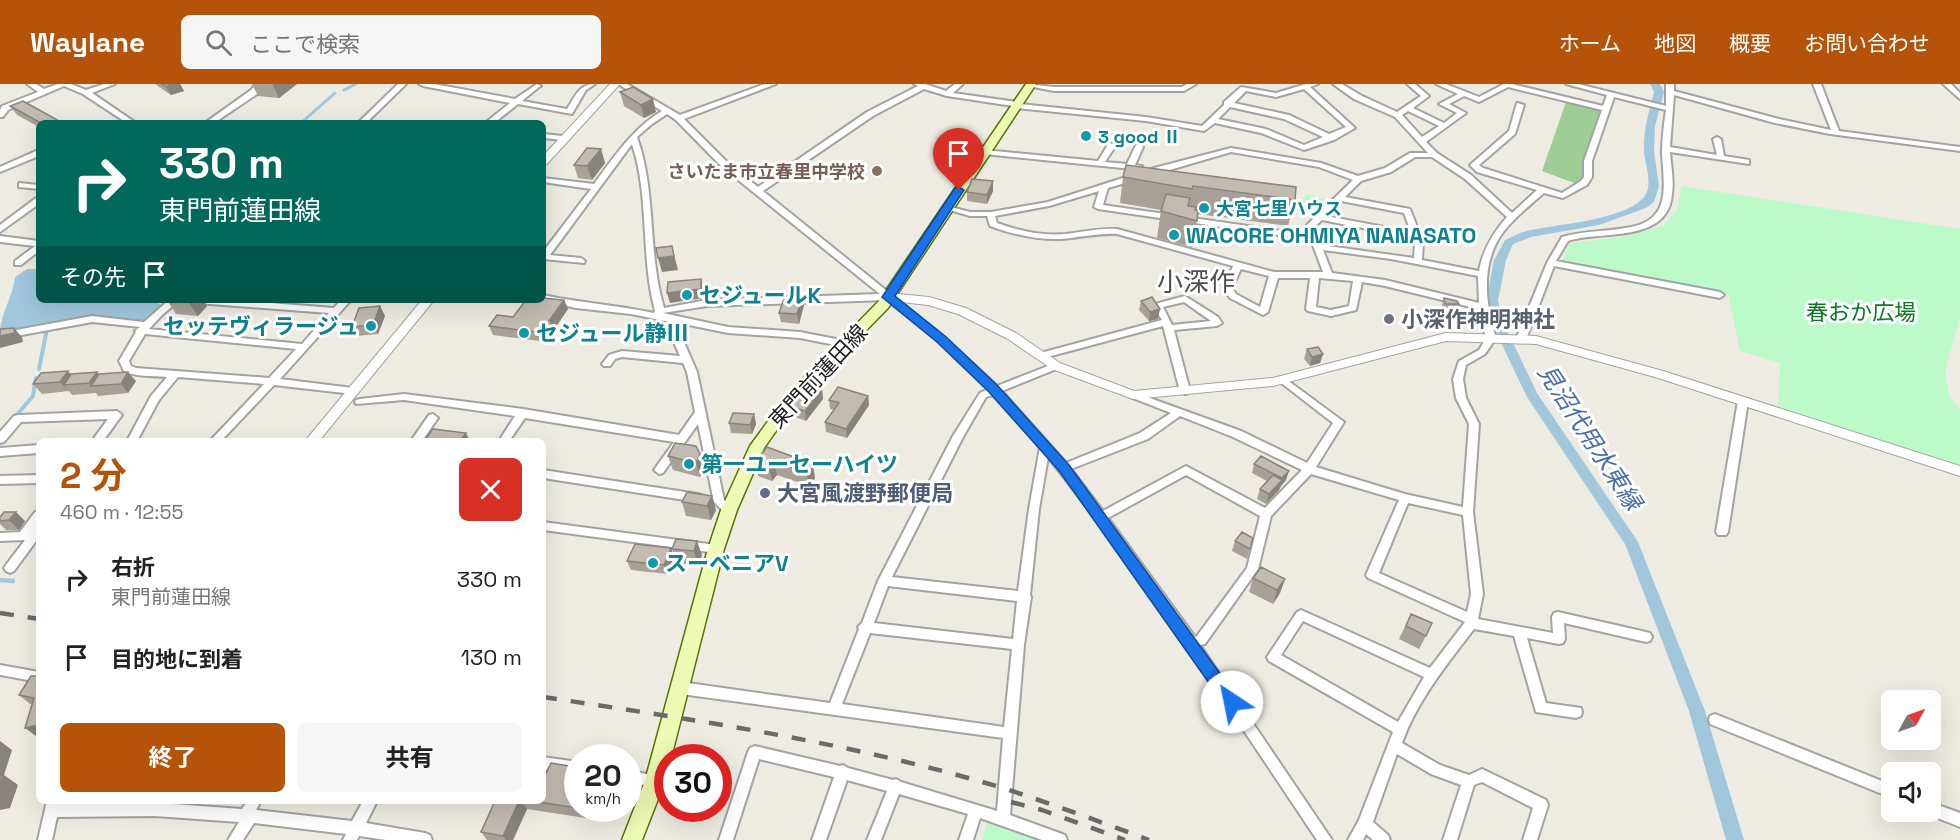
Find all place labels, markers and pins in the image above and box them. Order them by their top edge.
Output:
place label: 3 good Ⅱ [1098,125,1181,148]
pin [933,128,984,190]
marker: 3 good Ⅱ [1079,129,1093,143]
place label: さいたま市立春里中学校 [668,160,865,183]
marker: さいたま市立春里中学校 [870,164,884,178]
place label: 大宮七里ハウス [1216,197,1342,220]
marker: 大宮七里ハウス [1197,201,1211,215]
place label: WACORE OHMIYA NANASATO [1186,221,1476,249]
marker: WACORE OHMIYA NANASATO [1167,228,1181,242]
place label: セジュールK [699,281,821,309]
marker: セジュールK [680,288,694,302]
place label: 小深作神明神社 [1401,305,1555,333]
place label: セッテヴィラージュ [163,312,359,340]
marker: 小深作神明神社 [1382,312,1396,326]
marker: セッテヴィラージュ [364,319,378,333]
place label: セジュール静Ⅲ [536,319,688,347]
marker: セジュール静Ⅲ [517,326,531,340]
place label: 第一ユーセーハイツ [701,450,898,478]
marker: 第一ユーセーハイツ [682,457,696,471]
place label: 大宮風渡野郵便局 [777,479,953,507]
marker: 大宮風渡野郵便局 [758,486,772,500]
place label: スーベニアV [665,549,789,577]
marker: スーベニアV [646,556,660,570]

